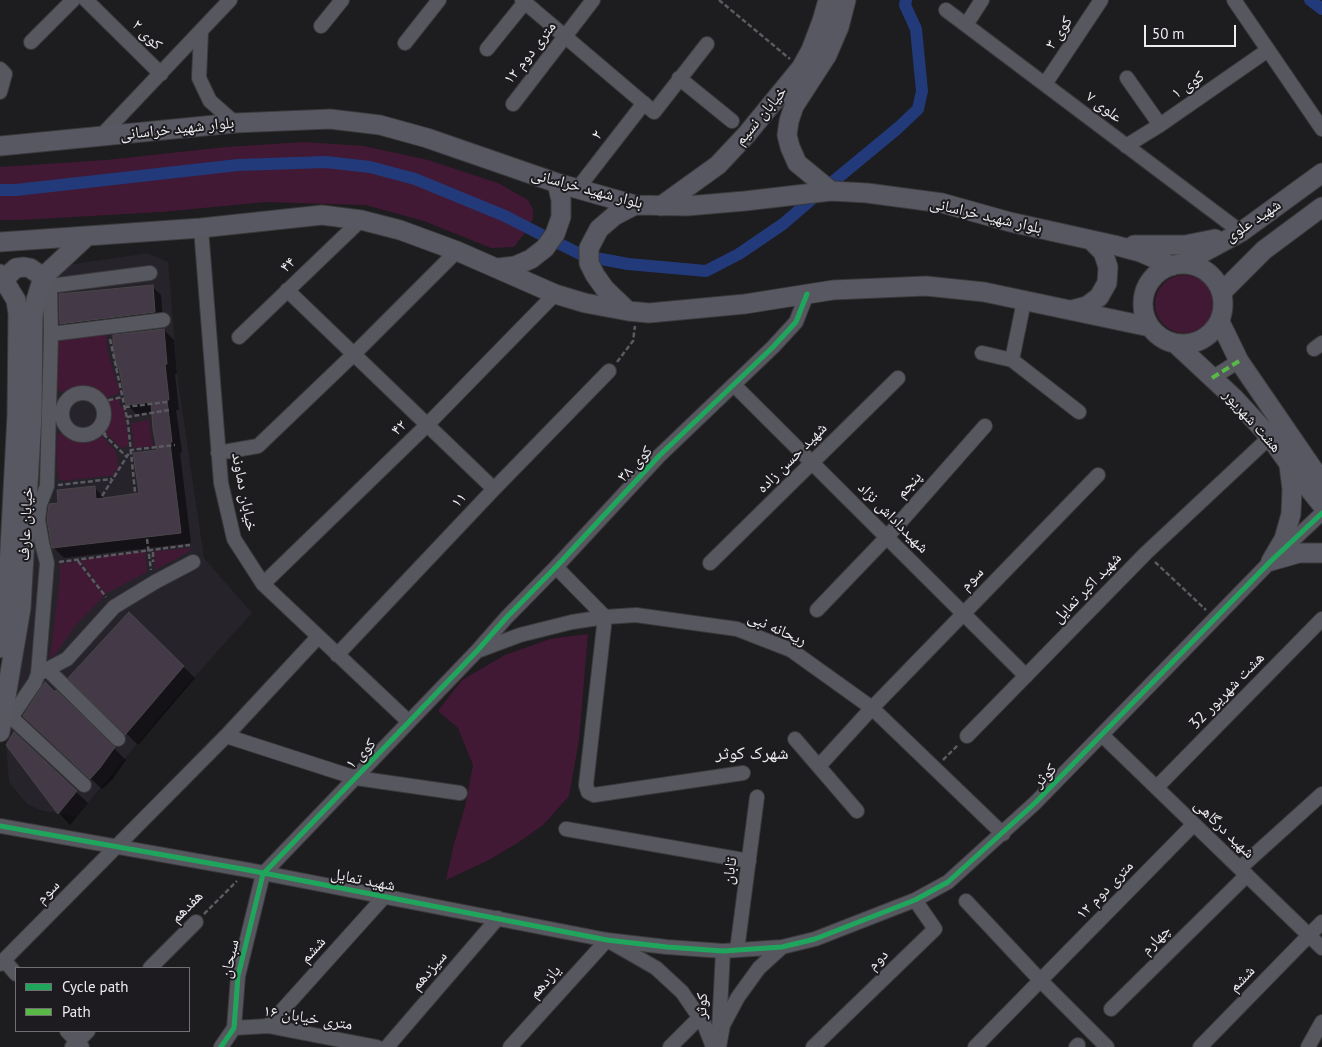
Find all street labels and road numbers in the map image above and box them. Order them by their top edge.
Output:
street label: کوی ۳ [1041,13,1077,53]
street label: کوی ۲ [128,16,166,54]
street label: ۱۲ متری دوم [500,18,560,88]
street label: کوی ۱ [1168,67,1208,103]
street label: خیابان نسیم [731,83,791,149]
street label: علوی ۷ [1082,87,1126,127]
street label: بلوار شهید خراسانی [119,113,235,145]
street label: ۲ [587,126,607,144]
street label: بلوار شهید خراسانی [529,165,645,213]
street label: بلوار شهید خراسانی [928,194,1044,238]
street label: شهید علوی [1221,195,1285,247]
street label: ۴۴ [276,253,300,277]
street label: هشت شهریور [1219,385,1285,457]
street label: ۴۲ [387,416,411,440]
street label: شهید حسن زاده [753,419,831,497]
street label: کوی ۳۸ [613,442,657,486]
street label: خیابان دماوند [227,451,261,533]
street label: پنجم [892,468,926,502]
street label: شهیدداداش نژاد [853,478,933,558]
street label: خیابان عارف [14,487,38,561]
street label: ۱۱ [447,488,471,512]
street label: شهید اکبر تمایل [1048,549,1126,627]
street label: سوم [956,563,988,595]
street label: ریحانه نبی [745,608,809,650]
street label: هشت شهریور 32 [1185,648,1269,734]
street label: کوی ۱ [342,735,380,773]
street label: کوثر [1029,760,1061,792]
street label: شهید درگاهی [1190,795,1258,863]
street label: تابان [719,856,741,886]
street label: ۱۲ متری دوم [1072,857,1138,923]
street label: شهید تمایل [329,864,397,896]
street label: سوم [32,876,64,908]
street label: هفدهم [167,887,207,927]
street label: چهارم [1137,921,1175,959]
street label: ششم [296,933,330,967]
street label: سبحان [217,938,243,980]
street label: دوم [863,945,893,975]
street label: سیزدهم [407,947,451,995]
street label: یازدهم [525,961,565,1003]
street label: ششم [1225,962,1259,996]
street label: کوثر [692,992,712,1020]
street label: ۱۶ متری خیابان [262,1001,354,1035]

